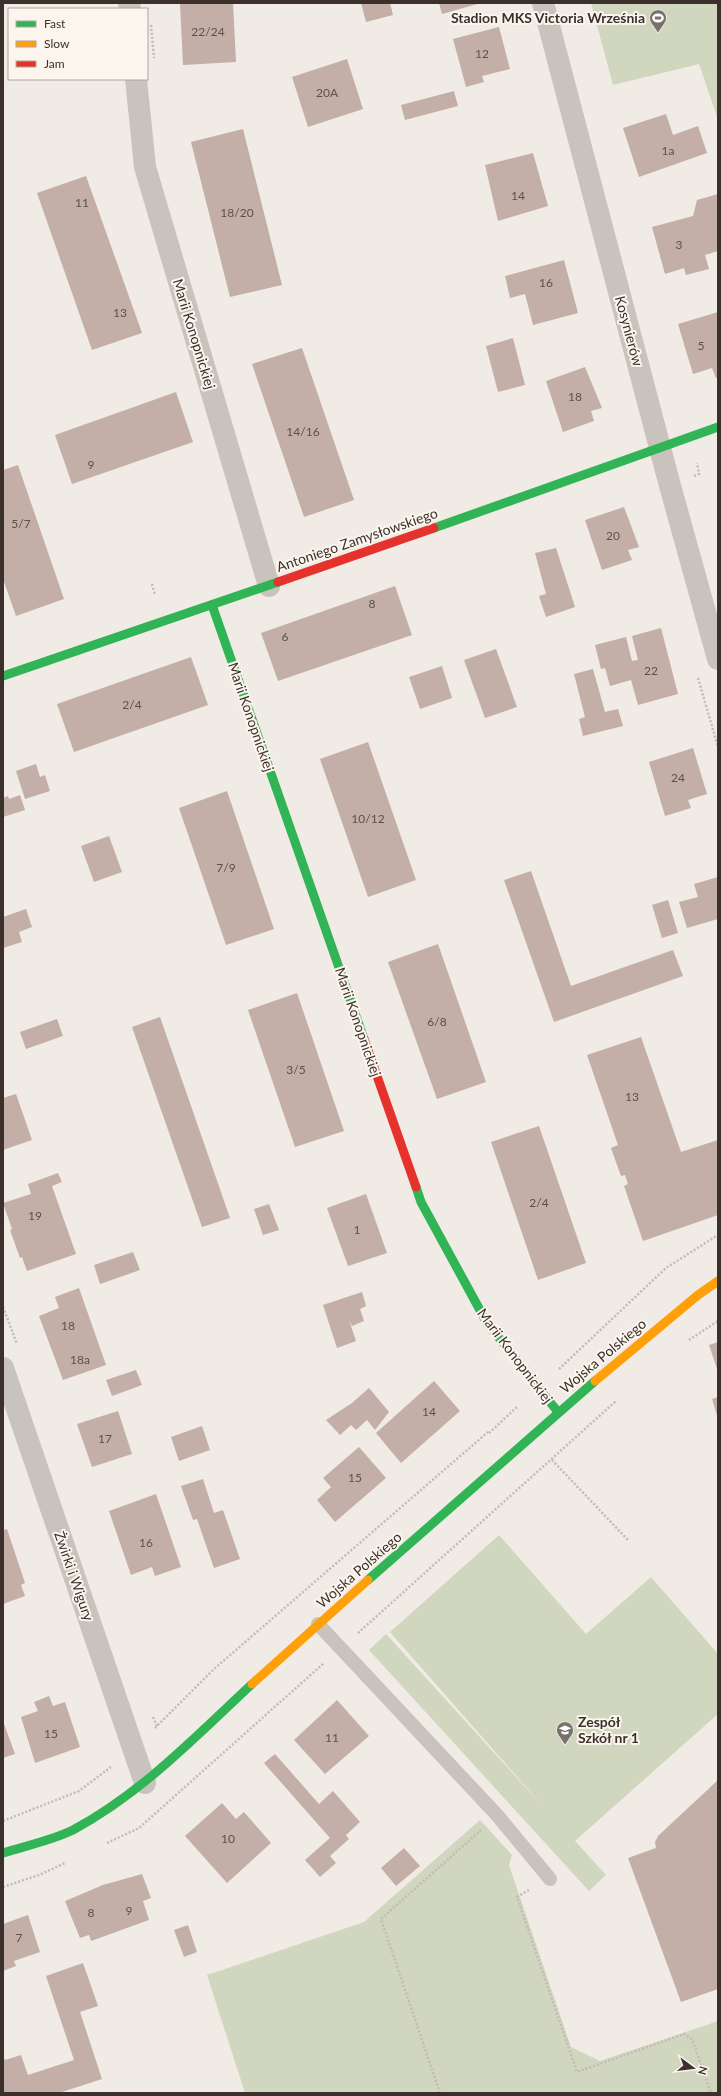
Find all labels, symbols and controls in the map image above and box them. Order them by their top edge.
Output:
legend [8,8,148,80]
sports icon: Stadion MKS Victoria Września [648,8,668,33]
place label: Stadion MKS Victoria Września [451,9,645,26]
text: Fast [44,16,66,31]
house number: 22/24 [191,24,225,39]
text: Slow [44,36,70,51]
house number: 12 [475,46,489,61]
text: Jam [44,56,65,71]
house number: 20A [316,85,339,100]
house number: 1a [662,143,674,158]
house number: 14 [511,188,525,203]
house number: 11 [75,195,89,210]
house number: 18/20 [220,205,254,220]
house number: 3 [676,237,683,252]
house number: 16 [539,275,553,290]
street label: Marii Konopnickiej [170,277,219,391]
street label: Kosynierów [612,294,647,368]
house number: 13 [113,305,127,320]
house number: 5 [698,338,705,353]
house number: 18 [568,389,582,404]
house number: 14/16 [286,424,320,439]
house number: 9 [88,457,95,472]
street label: Antoniego Zamysłowskiego [274,504,440,575]
house number: 5/7 [11,516,31,531]
house number: 20 [606,528,620,543]
house number: 8 [369,596,376,611]
house number: 6 [282,629,289,644]
street label: Marii Konopnickiej [225,660,278,774]
house number: 22 [644,663,658,678]
house number: 2/4 [122,697,142,712]
house number: 24 [671,770,685,785]
house number: 10/12 [351,811,385,826]
house number: 7/9 [216,860,236,875]
street label: Marii Konopnickiej [332,965,385,1079]
house number: 6/8 [427,1014,447,1029]
house number: 3/5 [286,1062,306,1077]
house number: 13 [625,1089,639,1104]
house number: 2/4 [529,1195,549,1210]
house number: 19 [28,1208,42,1223]
house number: 1 [354,1222,361,1237]
street label: Marii Konopnickiej [474,1305,557,1407]
street label: Wojska Polskiego [556,1315,649,1397]
house number: 18 [61,1318,75,1333]
house number: 18a [70,1352,90,1367]
house number: 14 [422,1404,436,1419]
house number: 17 [98,1431,112,1446]
house number: 15 [348,1470,362,1485]
street label: Wojska Polskiego [313,1528,405,1611]
street label: Żwirki i Wigury [51,1529,98,1624]
house number: 16 [139,1535,153,1550]
place label: Zespół Szkół nr 1 [578,1713,639,1746]
school or university icon: Zespół Szkół nr 1 [555,1720,575,1745]
house number: 15 [44,1726,58,1741]
house number: 11 [325,1730,339,1745]
house number: 10 [221,1831,235,1846]
house number: 9 [126,1903,133,1918]
house number: 8 [88,1905,95,1920]
house number: 7 [16,1930,23,1945]
north arrow [673,2048,713,2088]
text: N [696,2065,711,2076]

